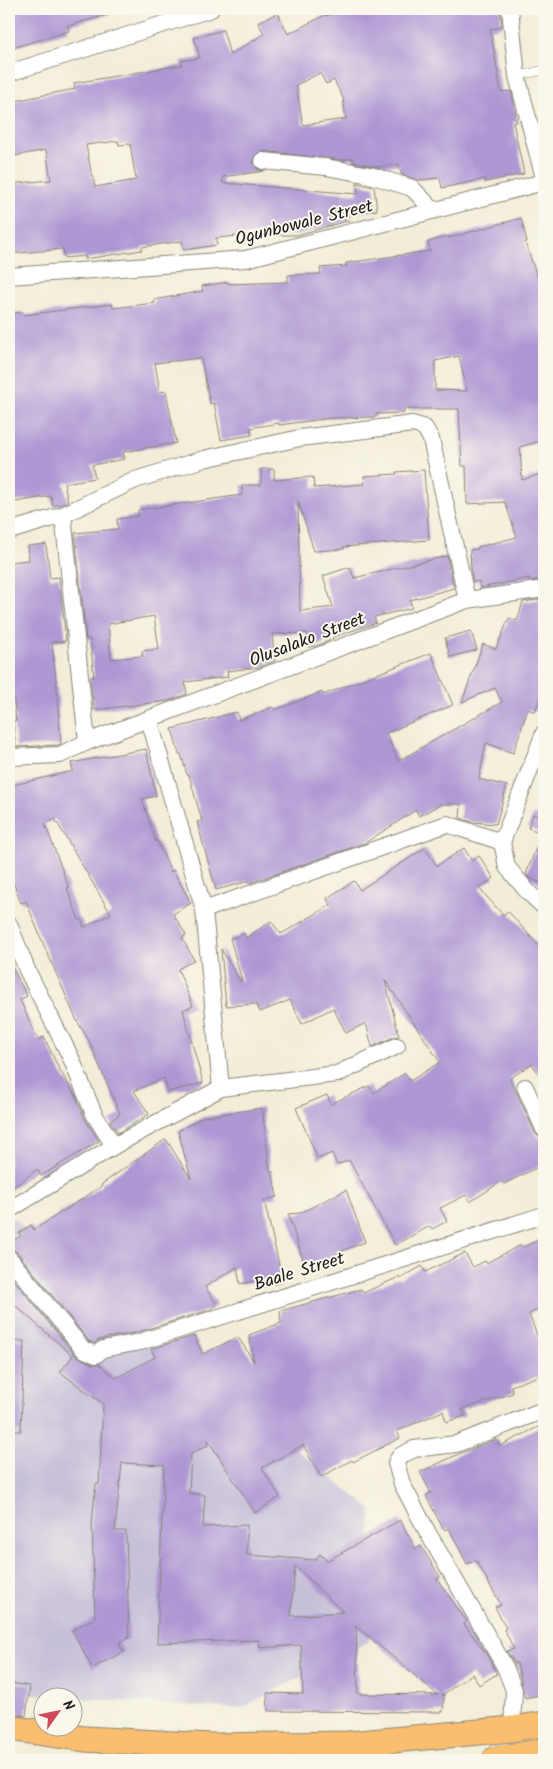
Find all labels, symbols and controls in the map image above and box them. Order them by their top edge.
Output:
street label: Ogunbowale Street [232,192,377,255]
street label: Olusalako Street [245,605,371,676]
street label: Baale Street [250,1245,349,1300]
north arrow [32,1686,82,1736]
text: N [56,1696,80,1715]

